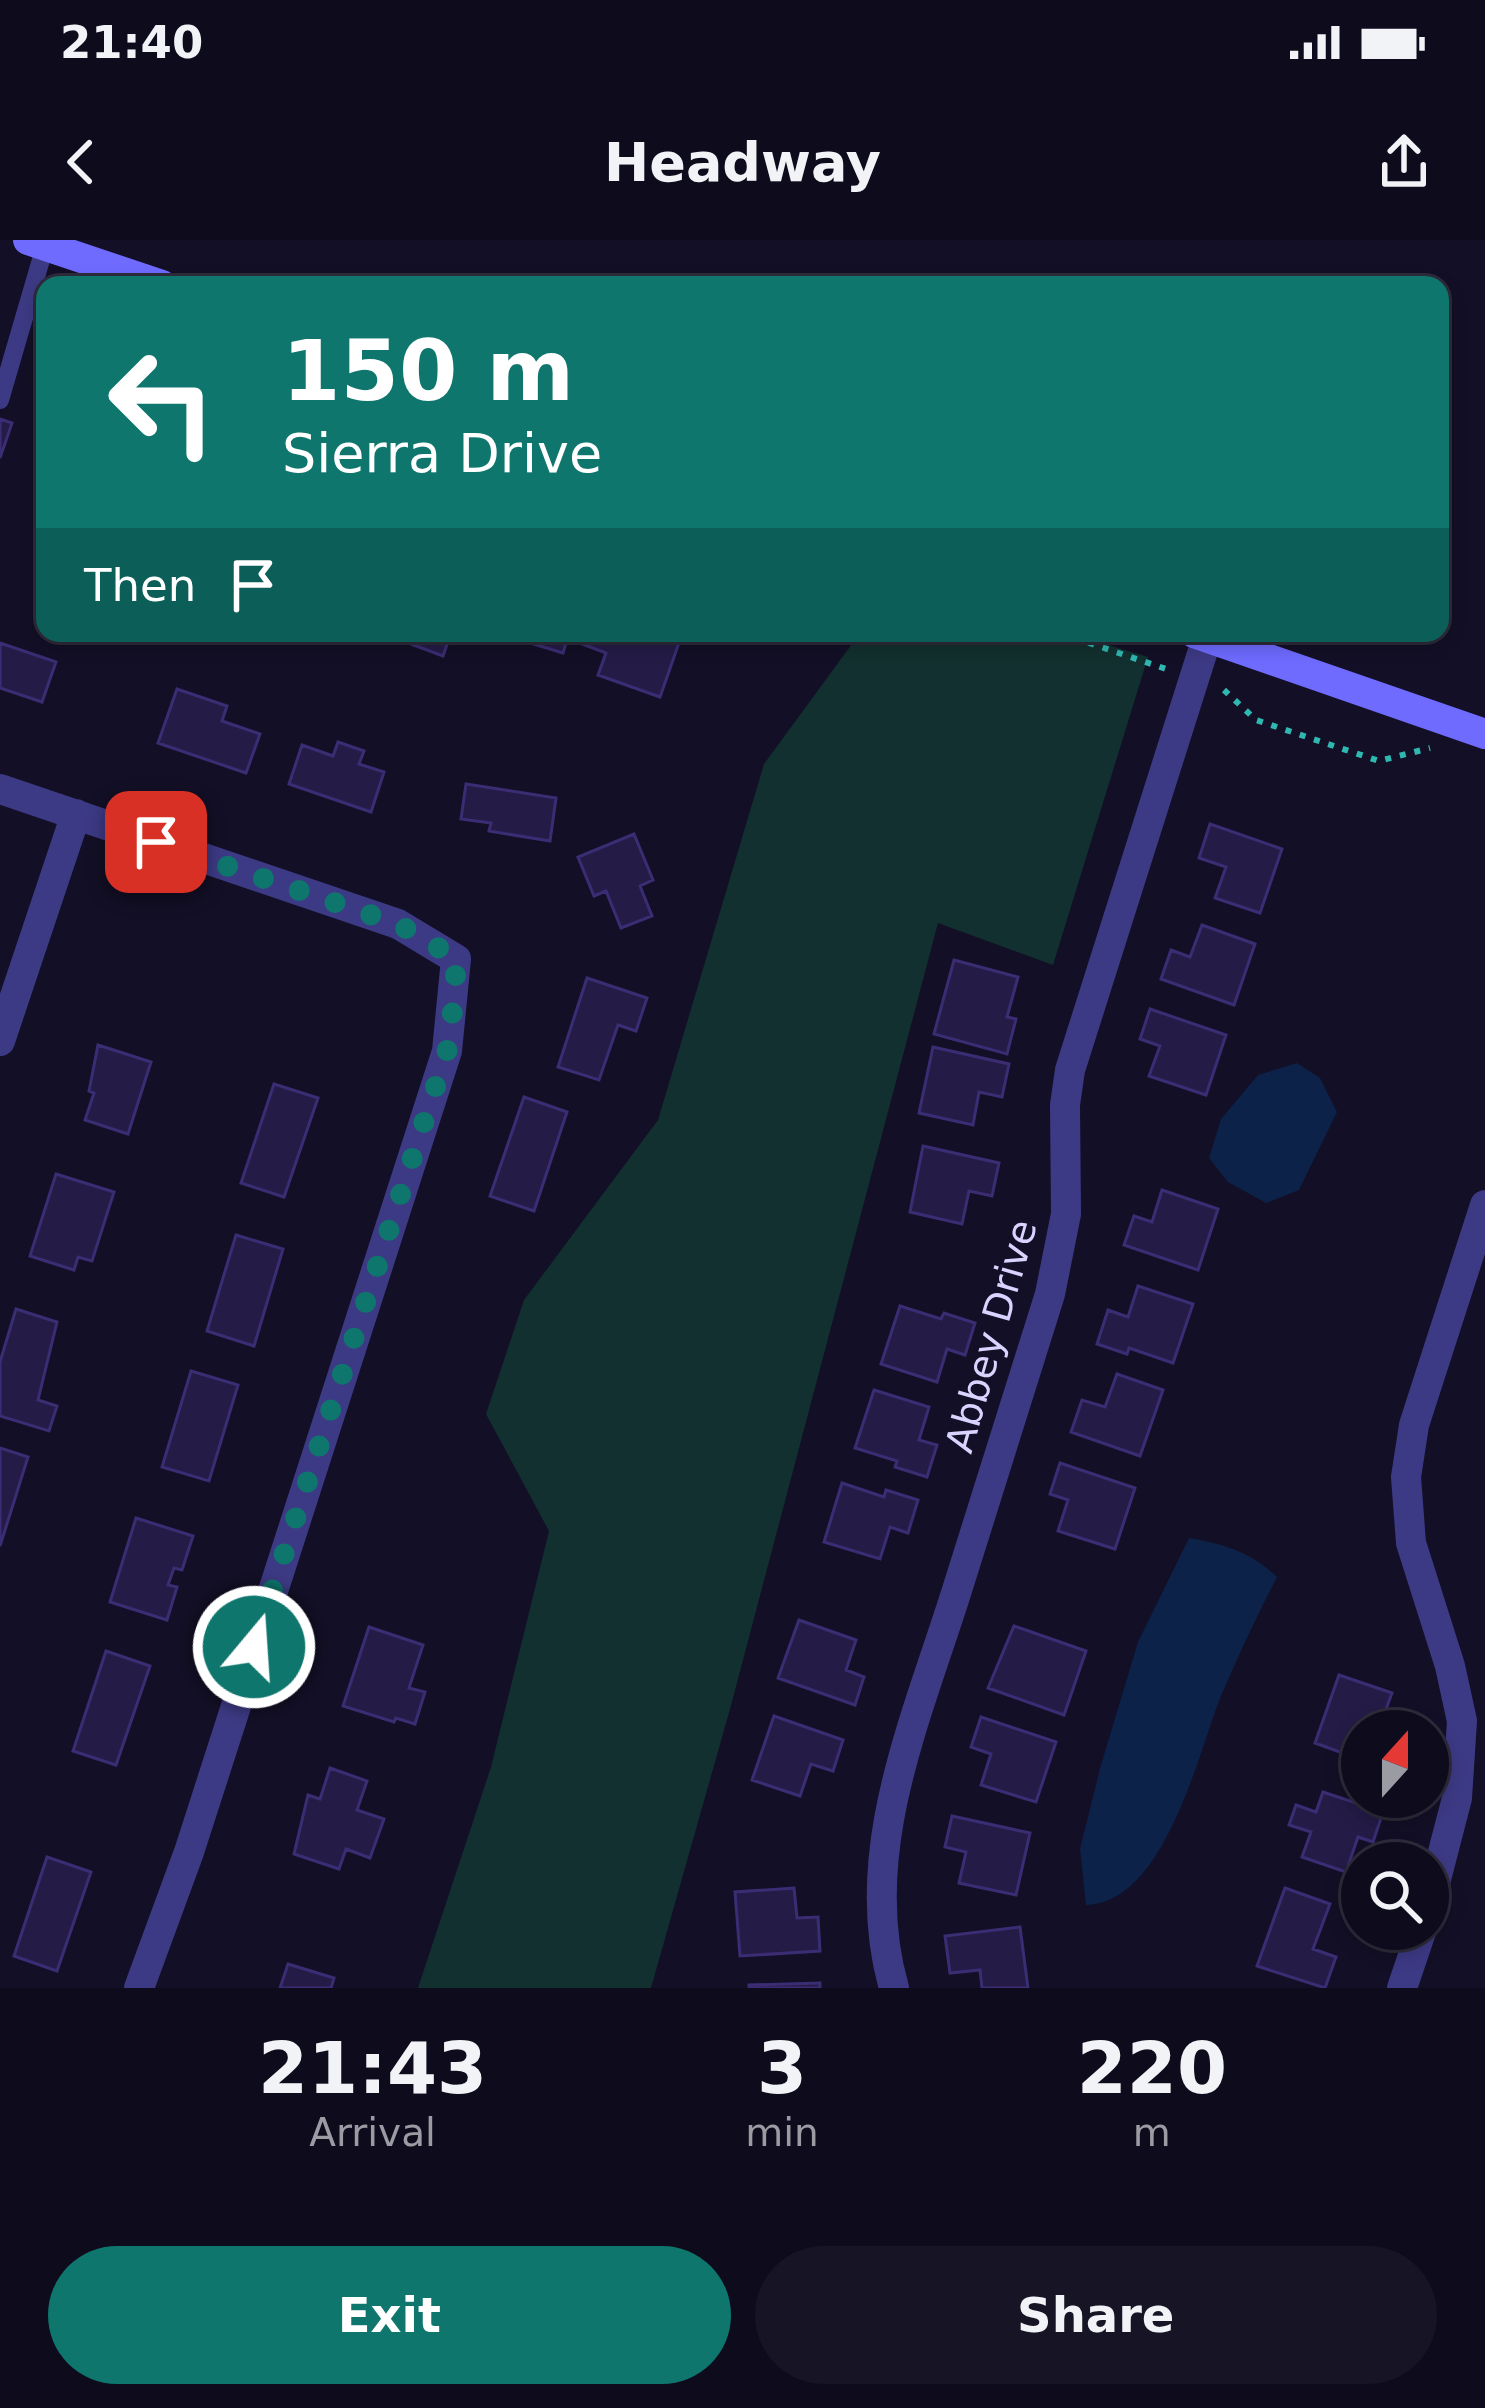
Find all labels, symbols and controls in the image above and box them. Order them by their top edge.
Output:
text: 21:40 [60,16,203,69]
icon: back [48,129,114,195]
icon: share [1371,129,1437,195]
text: Headway [604,131,881,194]
text: 150 m [282,322,574,420]
icon: left [84,324,240,480]
text: Sierra Drive [282,422,602,485]
icon: arrive [220,552,286,618]
text: Then [84,559,196,612]
pin [105,791,207,893]
icon: arrive [123,809,189,875]
street label: Abbey Drive [936,1215,1046,1457]
position arrow [191,1584,317,1710]
north arrow [1341,1710,1449,1818]
map controls [1341,1710,1449,1950]
button: search [1341,1842,1449,1950]
text: 21:43 [258,2026,487,2110]
text: 3 [757,2026,807,2110]
text: 220 [1077,2026,1227,2110]
text: Arrival [309,2110,436,2155]
text: min [745,2110,819,2155]
text: m [1133,2110,1171,2155]
button: Exit [48,2246,731,2384]
button: Share [755,2246,1437,2384]

